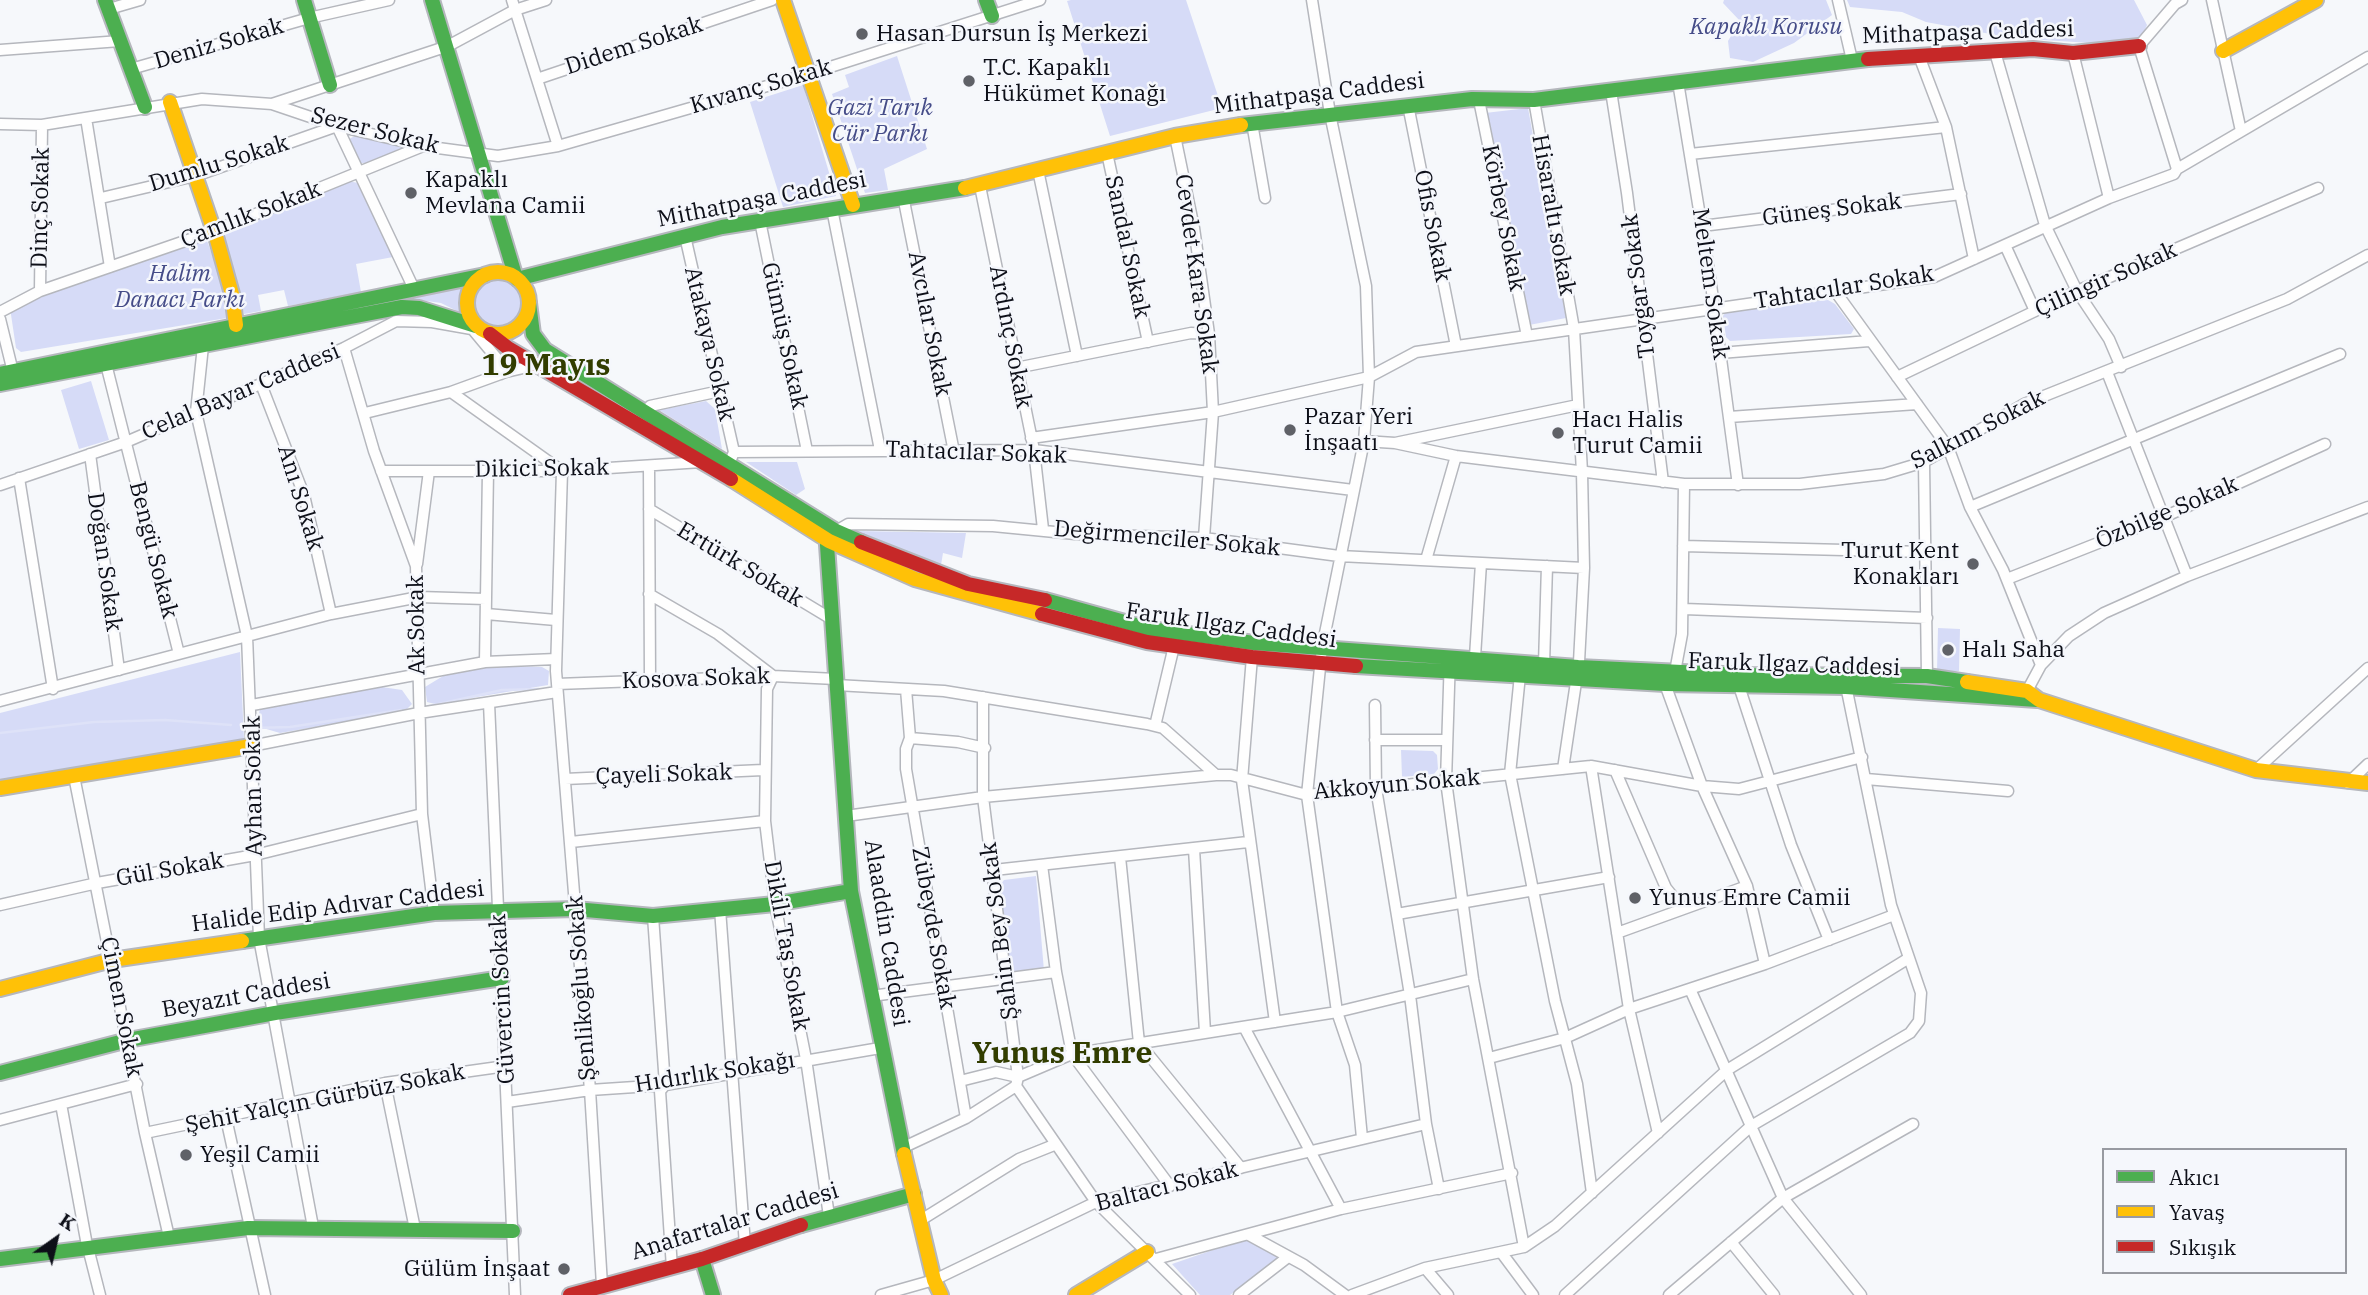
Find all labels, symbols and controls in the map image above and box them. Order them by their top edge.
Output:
street label: Didem Sokak [562,11,706,81]
street label: Deniz Sokak [151,12,287,76]
park label: Kapaklı Korusu [1690,13,1842,41]
street label: Mithatpaşa Caddesi [1861,16,2075,50]
place label: Hasan Dursun İş Merkezi [876,20,1148,48]
marker: Hasan Dursun İş Merkezi [854,26,870,42]
street label: Kıvanç Sokak [687,54,835,120]
place label: T.C. Kapaklı Hükümet Konağı [983,54,1166,108]
street label: Mithatpaşa Caddesi [1212,67,1426,121]
marker: T.C. Kapaklı Hükümet Konağı [961,73,977,89]
park label: Gazi Tarık Cür Parkı [827,94,933,148]
street label: Sezer Sokak [308,102,442,160]
street label: Dumlu Sokak [146,130,292,198]
street label: Hisaraltı sokak [1525,132,1581,298]
street label: Körbey Sokak [1475,142,1531,294]
street label: Dinç Sokak [26,147,56,269]
place label: Kapaklı Mevlana Camii [425,166,585,220]
street label: Mithatpaşa Caddesi [655,166,869,234]
street label: Ofis Sokak [1408,168,1456,284]
street label: Cevdet Kara Sokak [1168,172,1224,376]
street label: Sandal Sokak [1098,173,1156,321]
street label: Çamlık Sokak [177,176,325,254]
marker: Kapaklı Mevlana Camii [403,185,419,201]
street label: Güneş Sokak [1761,188,1903,232]
street label: Meltem Sokak [1686,206,1734,362]
street label: Toygar Sokak [1616,212,1662,360]
street label: Çilingir Sokak [2031,236,2181,324]
street label: Avcılar Sokak [901,249,957,399]
park label: Halim Danacı Parkı [115,260,245,314]
street label: Gümüş Sokak [755,260,813,412]
street label: Tahtacılar Sokak [1752,260,1936,316]
street label: Ardınç Sokak [983,263,1037,411]
street label: Atakaya Sokak [678,264,740,424]
street label: Celal Bayar Caddesi [138,338,344,446]
district label: 19 Mayıs [481,348,611,384]
street label: Salkım Sokak [1906,384,2050,476]
place label: Pazar Yeri İnşaatı [1304,403,1413,457]
place label: Hacı Halis Turut Camii [1572,406,1703,460]
marker: Pazar Yeri İnşaatı [1282,422,1298,438]
marker: Hacı Halis Turut Camii [1550,425,1566,441]
street label: Tahtacılar Sokak [885,436,1067,470]
street label: Anı Sokak [271,442,329,554]
street label: Dikici Sokak [475,454,609,484]
street label: Özbilge Sokak [2092,471,2242,555]
street label: Bengü Sokak [123,479,183,621]
street label: Doğan Sokak [81,491,127,633]
street label: Değirmenciler Sokak [1053,515,1281,563]
street label: Ertürk Sokak [672,517,808,613]
place label: Turut Kent Konakları [1841,537,1959,591]
marker: Turut Kent Konakları [1965,556,1981,572]
street label: Ak Sokak [402,575,432,675]
street label: Faruk Ilgaz Caddesi [1124,598,1338,654]
place label: Halı Saha [1962,636,2065,664]
marker: Halı Saha [1940,642,1956,658]
street label: Faruk Ilgaz Caddesi [1687,647,1901,683]
street label: Kosova Sokak [621,663,771,695]
street label: Ayhan Sokak [239,715,269,857]
street label: Çayeli Sokak [595,759,733,791]
street label: Akkoyun Sokak [1312,764,1482,806]
street label: Alaaddin Caddesi [858,838,914,1028]
street label: Şahin Bey Sokak [975,841,1025,1021]
street label: Zübeyde Sokak [905,845,961,1011]
street label: Gül Sokak [114,847,226,893]
street label: Dikili Taş Sokak [757,859,815,1033]
street label: Halide Edip Adıvar Caddesi [190,875,486,939]
place label: Yunus Emre Camii [1649,884,1851,912]
marker: Yunus Emre Camii [1627,890,1643,906]
street label: Şenlikoğlu Sokak [562,894,602,1082]
street label: Güvercin Sokak [485,913,521,1085]
street label: Çimen Sokak [94,934,148,1080]
street label: Beyazıt Caddesi [160,968,332,1024]
district label: Yunus Emre [972,1036,1152,1072]
street label: Hıdırlık Sokağı [633,1047,797,1099]
street label: Şehit Yalçın Gürbüz Sokak [183,1058,467,1140]
place label: Yeşil Camii [200,1141,320,1169]
marker: Yeşil Camii [178,1147,194,1163]
legend [2102,1148,2347,1274]
street label: Baltacı Sokak [1093,1156,1241,1218]
text: Akıcı [2169,1163,2220,1191]
street label: Anafartalar Caddesi [628,1177,842,1267]
text: Yavaş [2169,1198,2225,1226]
north arrow [21,1204,91,1274]
text: K [55,1208,80,1236]
text: Sıkışık [2169,1233,2236,1261]
place label: Gülüm İnşaat [404,1255,550,1283]
marker: Gülüm İnşaat [556,1261,572,1277]

